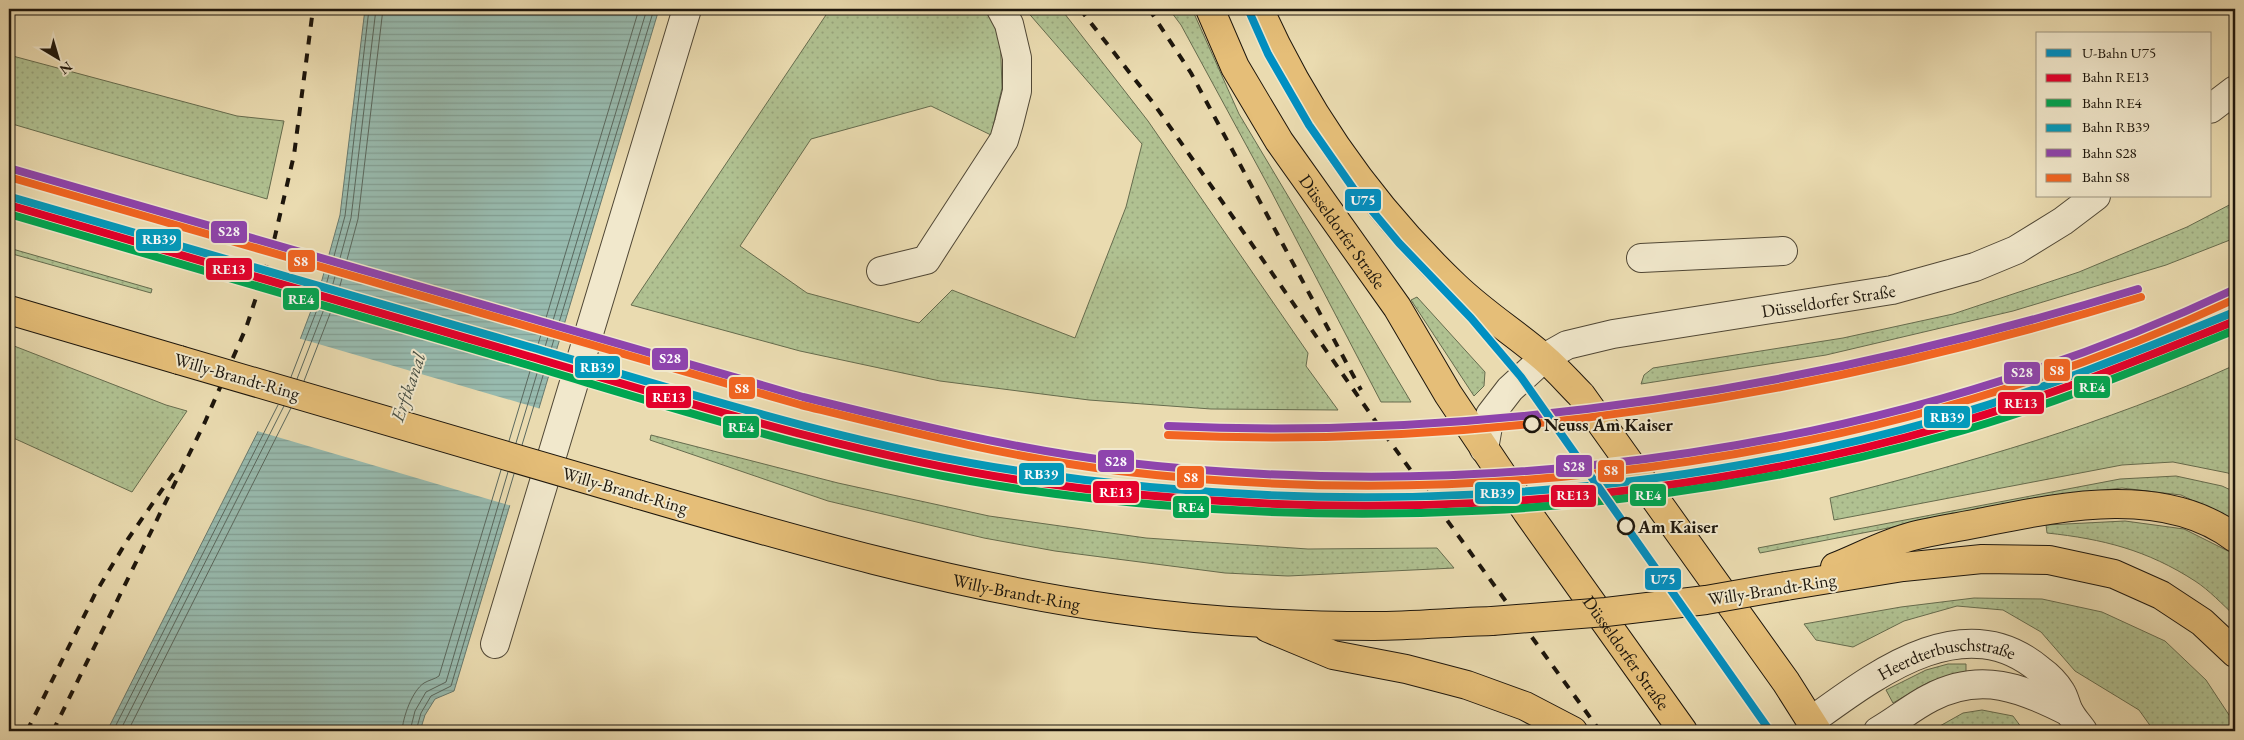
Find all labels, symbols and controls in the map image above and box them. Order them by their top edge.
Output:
north arrow [32,32,82,82]
legend [2036,32,2212,198]
text: U-Bahn U75 [2082,43,2156,62]
text: N [55,58,76,79]
text: Bahn RE13 [2082,67,2149,86]
text: Bahn RE4 [2082,93,2143,112]
text: Bahn RB39 [2082,117,2149,136]
text: Bahn S28 [2082,143,2137,162]
text: Bahn S8 [2082,167,2130,186]
street label: Düsseldorfer Straße [1295,169,1392,293]
line badge: U75 [1344,188,1382,212]
text: U75 [1350,191,1376,209]
line badge: S28 [210,220,248,244]
text: S28 [218,222,240,240]
line badge: RB39 [135,228,182,252]
text: RB39 [142,230,177,248]
line badge: S8 [287,249,316,273]
text: S8 [294,252,308,270]
line badge: RE13 [205,257,253,281]
text: RE13 [212,260,246,278]
street label: Düsseldorfer Straße [1760,278,1897,322]
line badge: RE4 [282,287,320,311]
text: RE4 [288,290,315,308]
street label: Willy-Brandt-Ring [172,347,303,405]
line badge: S28 [651,347,689,371]
water label: Erftkanal [384,349,432,426]
text: S28 [659,349,681,367]
line badge: RB39 [574,355,621,379]
text: RB39 [580,358,615,376]
line badge: S8 [2043,358,2071,382]
line badge: S28 [2003,361,2041,385]
text: S8 [2050,361,2064,379]
text: S28 [2011,363,2033,381]
line badge: RE4 [2073,375,2111,399]
line badge: S8 [728,376,756,400]
text: RE4 [2079,378,2106,396]
text: S8 [735,379,749,397]
line badge: RE13 [645,385,692,409]
text: RE13 [652,388,686,406]
line badge: RE13 [1997,391,2045,415]
text: RE13 [2004,394,2038,412]
line badge: RB39 [1923,405,1971,429]
text: RB39 [1930,408,1965,426]
place label: Neuss Am Kaiser [1544,413,1673,436]
line badge: RE4 [722,415,760,439]
marker: Neuss Am Kaiser [1523,415,1541,433]
text: RE4 [728,418,755,436]
line badge: S28 [1097,449,1135,473]
text: S28 [1105,452,1127,470]
line badge: S28 [1555,454,1593,478]
text: S28 [1563,457,1585,475]
line badge: S8 [1597,459,1625,483]
street label: Willy-Brandt-Ring [560,461,691,519]
text: S8 [1604,461,1618,479]
line badge: RB39 [1018,462,1065,486]
text: RB39 [1024,465,1059,483]
line badge: S8 [1176,465,1205,489]
text: S8 [1184,468,1198,486]
line badge: RE13 [1092,480,1140,504]
line badge: RB39 [1474,481,1521,505]
text: RE13 [1099,483,1133,501]
line badge: RE4 [1629,483,1667,507]
text: RB39 [1480,484,1515,502]
line badge: RE13 [1550,484,1597,508]
text: RE13 [1556,486,1590,504]
text: RE4 [1635,486,1662,504]
line badge: RE4 [1172,495,1210,519]
text: RE4 [1178,498,1205,516]
place label: Am Kaiser [1637,515,1719,538]
marker: Am Kaiser [1617,517,1635,535]
line badge: U75 [1644,567,1682,591]
street label: Willy-Brandt-Ring [1706,567,1838,610]
street label: Willy-Brandt-Ring [950,568,1082,615]
text: U75 [1650,570,1676,588]
street label: Düsseldorfer Straße [1578,590,1676,714]
street label: Heerdterbuschstraße [1873,632,2020,685]

